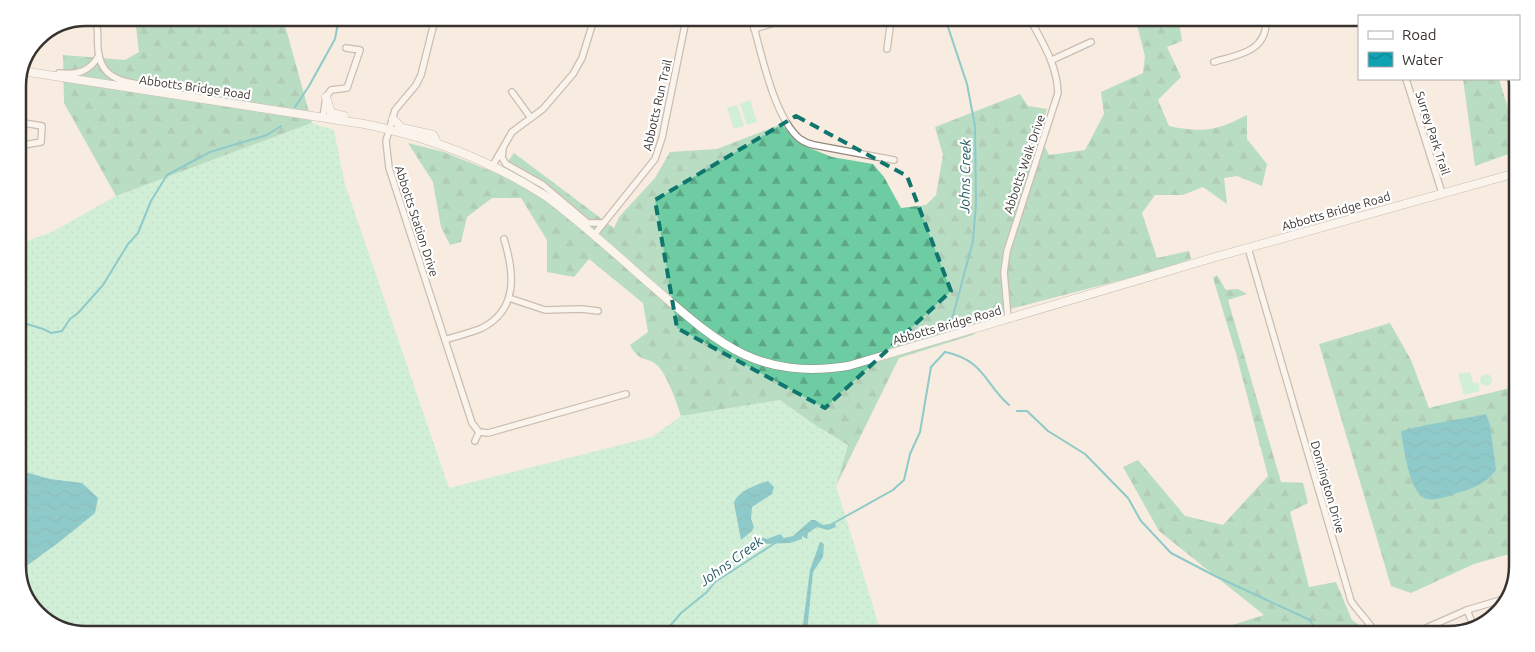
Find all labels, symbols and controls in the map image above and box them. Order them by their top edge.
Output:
legend [1358,15,1520,80]
text: Road [1402,26,1437,43]
text: Water [1402,51,1443,68]
street label: Abbotts Run Trail [640,58,674,152]
street label: Abbotts Bridge Road [138,73,252,101]
street label: Surrey Park Trail [1413,90,1453,176]
street label: Abbotts Walk Drive [1001,113,1047,215]
water label: Johns Creek [956,138,974,214]
street label: Abbotts Station Drive [393,164,441,278]
street label: Abbotts Bridge Road [1280,189,1392,233]
street label: Abbotts Bridge Road [891,303,1003,347]
street label: Donnington Drive [1309,439,1347,535]
water label: Johns Creek [695,532,766,590]

